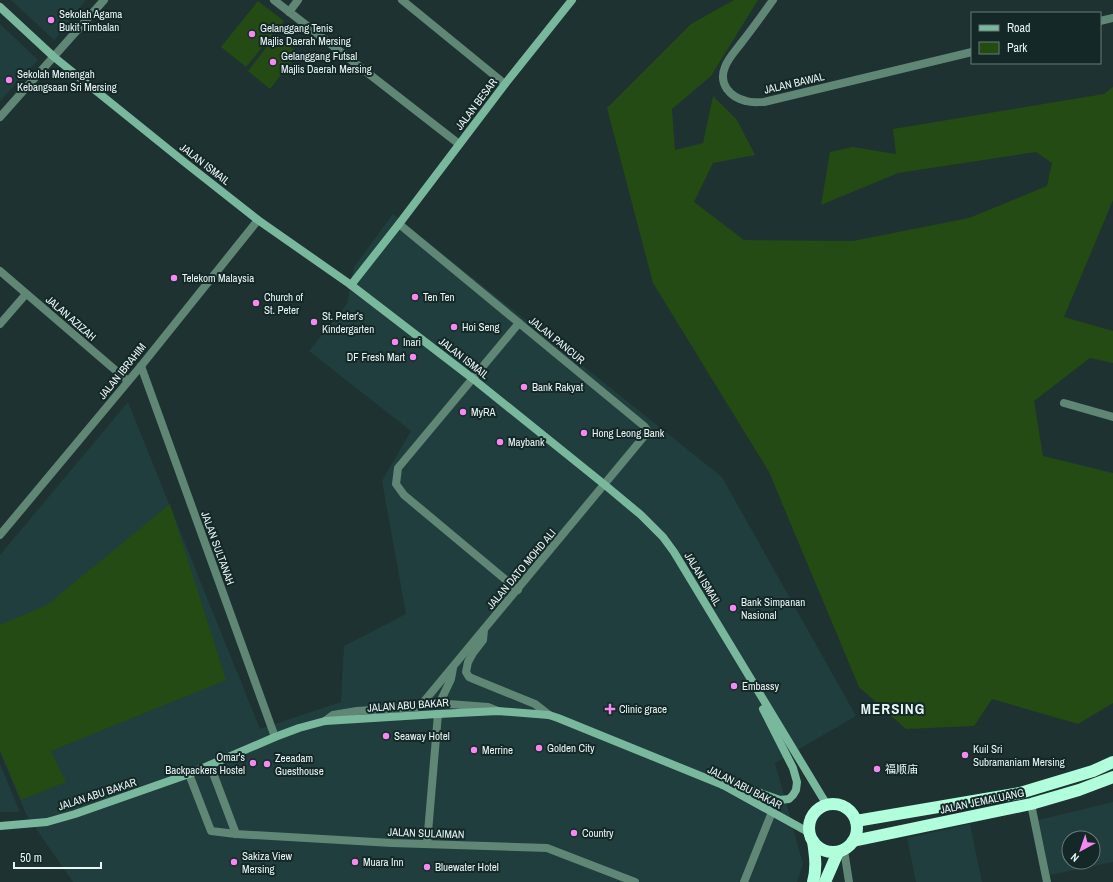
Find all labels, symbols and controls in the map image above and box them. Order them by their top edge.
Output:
place label: Sekolah Agama Bukit Timbalan [59,7,122,34]
legend [971,12,1101,64]
marker: Sekolah Agama Bukit Timbalan [46,15,56,25]
text: Road [1007,20,1031,36]
place label: Gelanggang Tenis Majlis Daerah Mersing [260,21,351,48]
marker: Gelanggang Tenis Majlis Daerah Mersing [247,29,257,39]
text: Park [1007,40,1027,56]
place label: Gelanggang Futsal Majlis Daerah Mersing [281,49,372,76]
marker: Gelanggang Futsal Majlis Daerah Mersing [268,57,278,67]
place label: Sekolah Menengah Kebangsaan Sri Mersing [17,67,117,94]
street label: JALAN BAWAL [762,69,826,97]
marker: Sekolah Menengah Kebangsaan Sri Mersing [4,75,14,85]
street label: JALAN BESAR [452,75,500,133]
street label: JALAN ISMAIL [177,140,233,188]
place label: Telekom Malaysia [182,271,254,285]
marker: Telekom Malaysia [169,273,179,283]
place label: Church of St. Peter [264,290,304,317]
place label: Ten Ten [423,290,454,304]
street label: JALAN AZIZAH [43,292,99,344]
marker: Ten Ten [410,292,420,302]
marker: Church of St. Peter [251,298,261,308]
place label: St. Peter's Kindergarten [322,309,374,336]
street label: JALAN PANCUR [526,313,588,367]
marker: St. Peter's Kindergarten [309,317,319,327]
place label: Hoi Seng [462,320,500,334]
marker: Hoi Seng [449,322,459,332]
street label: JALAN ISMAIL [436,334,492,382]
place label: Inari [403,335,421,349]
marker: Inari [390,337,400,347]
street label: JALAN IBRAHIM [95,340,149,402]
place label: DF Fresh Mart [347,350,405,364]
marker: DF Fresh Mart [408,352,418,362]
place label: Bank Rakyat [532,380,584,394]
marker: Bank Rakyat [519,382,529,392]
place label: MyRA [471,405,497,419]
marker: MyRA [458,407,468,417]
place label: Hong Leong Bank [592,426,665,440]
marker: Hong Leong Bank [579,428,589,438]
place label: Maybank [508,435,545,449]
marker: Maybank [495,437,505,447]
street label: JALAN SULTANAH [198,509,238,587]
street label: JALAN DATO MOHD ALI [483,526,559,612]
street label: JALAN ISMAIL [682,550,724,608]
place label: Bank Simpanan Nasional [741,595,805,622]
marker: Bank Simpanan Nasional [728,603,738,613]
place label: Embassy [742,679,780,693]
marker: Embassy [729,681,739,691]
street label: JALAN ABU BAKAR [367,695,450,715]
district label: MERSING [861,698,925,719]
place label: Clinic grace [619,702,667,716]
marker: Clinic grace [604,703,616,715]
place label: Seaway Hotel [394,729,450,743]
marker: Seaway Hotel [381,731,391,741]
place label: Golden City [547,741,595,755]
place label: Kuil Sri Subramaniam Mersing [973,742,1065,769]
place label: Merrine [482,743,513,757]
marker: Golden City [534,743,544,753]
marker: Merrine [469,745,479,755]
place label: Omar's Backpackers Hostel [165,750,245,777]
marker: Kuil Sri Subramaniam Mersing [960,750,970,760]
place label: Zeeadam Guesthouse [275,751,324,778]
marker: Omar's Backpackers Hostel [248,758,258,768]
marker: Zeeadam Guesthouse [262,759,272,769]
street label: JALAN ABU BAKAR [705,762,785,812]
place label: 福顺庙 [885,762,918,776]
marker: 福顺庙 [872,764,882,774]
street label: JALAN ABU BAKAR [56,775,138,813]
street label: JALAN JEMALUANG [939,785,1025,817]
street label: JALAN SULAIMAN [387,825,465,841]
place label: Country [582,826,614,840]
marker: Country [569,828,579,838]
north arrow [1061,830,1101,870]
scale bar [14,844,101,870]
place label: Sakiza View Mersing [242,849,292,876]
text: 50 m [20,850,42,866]
text: N [1068,850,1082,865]
place label: Muara Inn [363,855,404,869]
marker: Sakiza View Mersing [229,857,239,867]
marker: Muara Inn [350,857,360,867]
place label: Bluewater Hotel [435,860,499,874]
marker: Bluewater Hotel [422,862,432,872]

